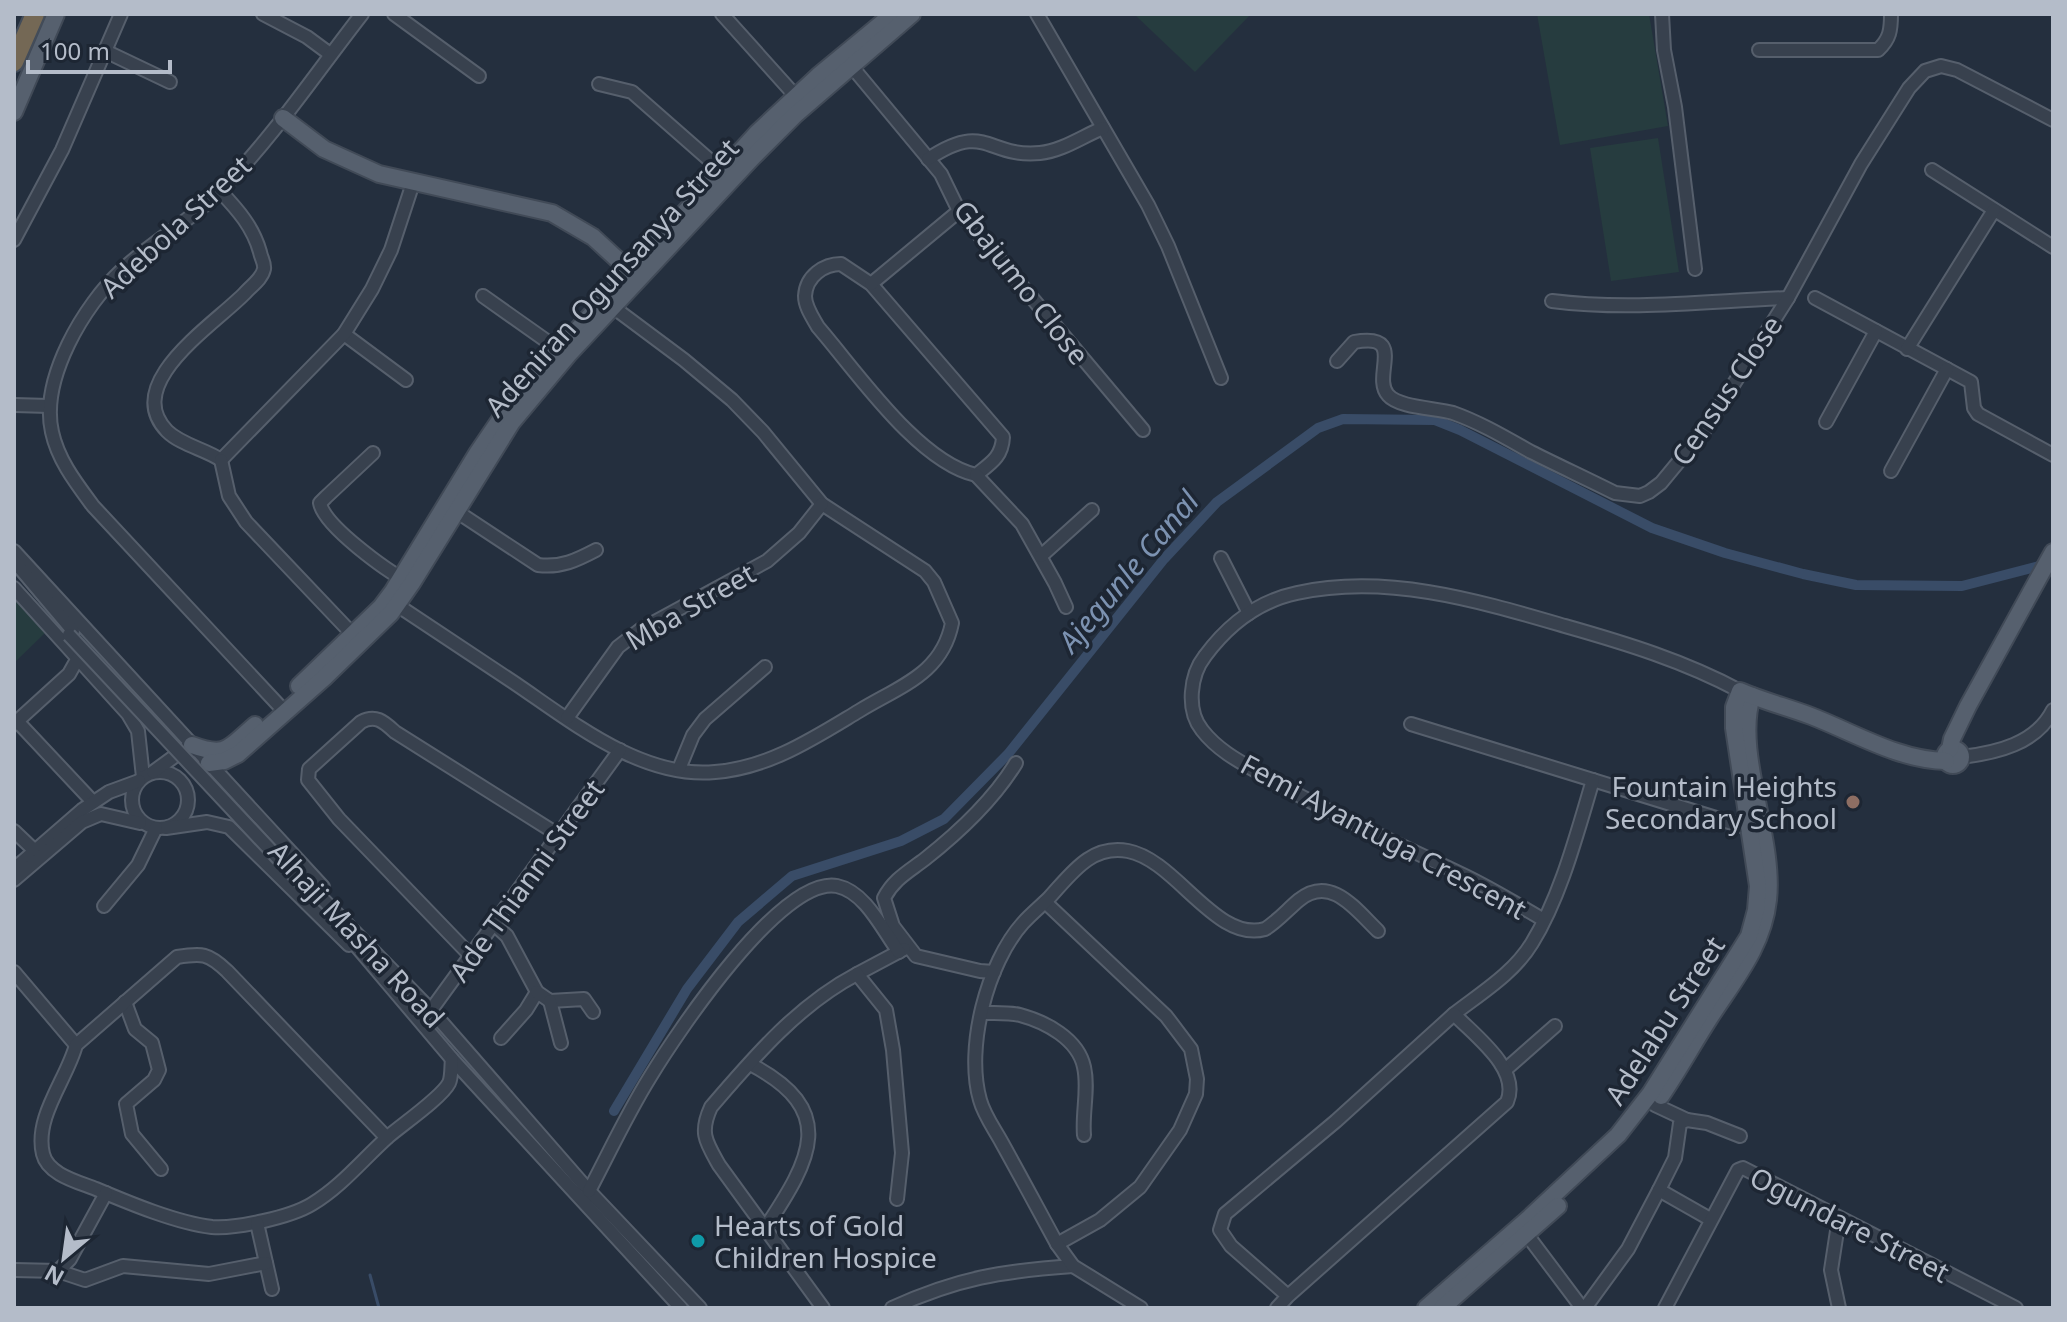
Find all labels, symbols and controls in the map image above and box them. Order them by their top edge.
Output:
scale bar [28,24,170,74]
text: 100 m [40,34,110,67]
street label: Adeniran Ogunsanya Street [476,130,746,424]
street label: Adebola Street [91,146,259,306]
street label: Gbajumo Close [946,192,1098,372]
street label: Census Close [1662,308,1790,472]
water label: Ajegunle Canal [1047,481,1208,662]
street label: Mba Street [618,554,762,658]
street label: Femi Ayantuga Crescent [1235,744,1533,928]
place label: Fountain Heights Secondary School [1605,767,1837,837]
street label: Ade Thianni Street [440,771,612,989]
marker: Fountain Heights Secondary School [1844,793,1862,811]
street label: Alhaji Masha Road [261,833,453,1035]
street label: Adelabu Street [1595,928,1733,1112]
street label: Ogundare Street [1744,1157,1956,1291]
place label: Hearts of Gold Children Hospice [714,1206,937,1276]
north arrow [24,1218,104,1298]
marker: Hearts of Gold Children Hospice [689,1232,707,1250]
text: N [39,1259,69,1294]

